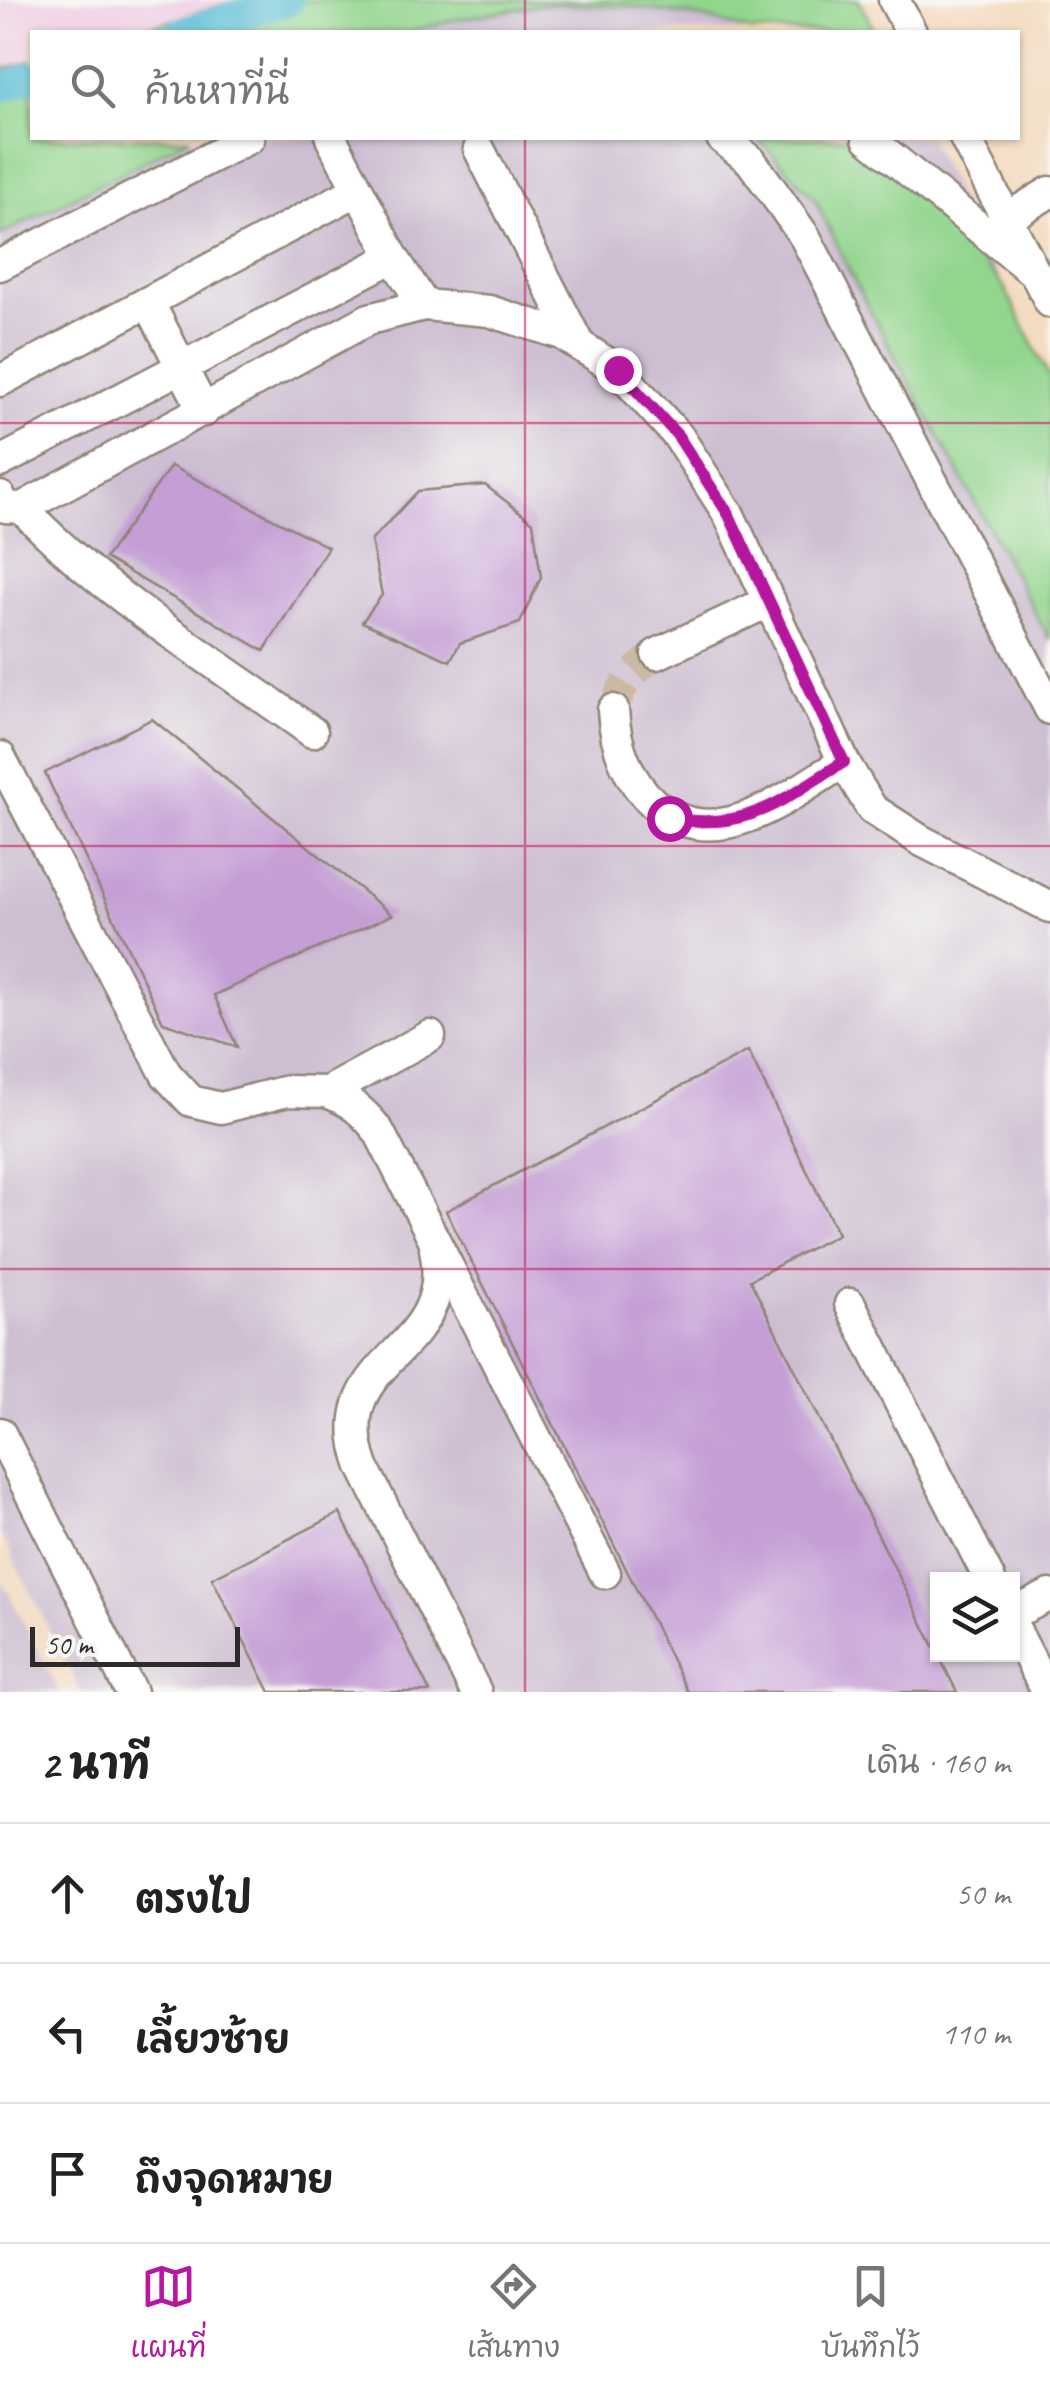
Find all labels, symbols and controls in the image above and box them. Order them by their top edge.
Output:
search box [30,30,1020,140]
icon: search [65,58,120,113]
text: ค้นหาที่นี่ [145,68,289,115]
route end [596,348,642,394]
route start [647,796,693,842]
map controls [930,1572,1020,1662]
button: layers [930,1572,1020,1662]
scale bar [30,1622,240,1666]
text: 50 m [45,1627,93,1662]
text: 2 นาที [40,1738,150,1791]
text: เดิน · 160 m [866,1742,1010,1783]
icon: ahead [40,1866,95,1921]
text: 50 m [956,1873,1010,1914]
text: ตรงไป [135,1876,252,1923]
icon: left [40,2006,95,2061]
text: 110 m [941,2013,1010,2054]
text: เลี้ยวซ้าย [135,2016,290,2063]
icon: arrive [40,2146,95,2201]
text: ถึงจุดหมาย [135,2156,333,2203]
tab: แผนที่ [131,2259,206,2368]
tab: เส้นทาง [467,2259,560,2368]
tab: บันทึกไว้ [821,2259,919,2368]

